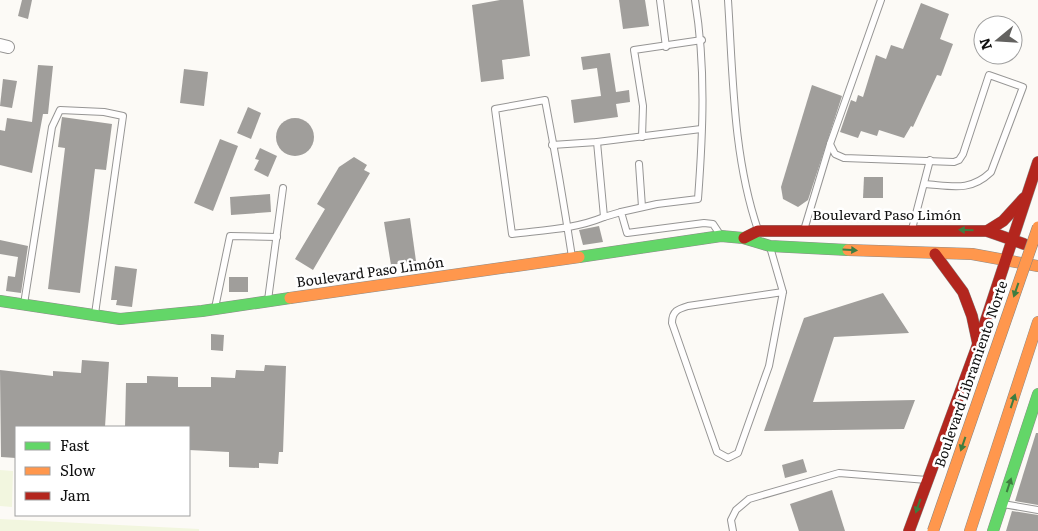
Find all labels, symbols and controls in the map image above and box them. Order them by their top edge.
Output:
north arrow [973,15,1023,65]
text: N [973,35,996,53]
street label: Boulevard Paso Limón [813,204,961,224]
one-way arrow [958,226,974,234]
one-way arrow [843,247,859,255]
street label: Boulevard Paso Limón [295,251,445,291]
street label: Boulevard Libramiento Norte [929,278,1011,470]
one-way arrow [1012,283,1020,298]
one-way arrow [1009,394,1017,409]
legend [15,426,190,516]
text: Fast [60,433,89,456]
one-way arrow [959,436,966,451]
text: Slow [60,458,95,481]
one-way arrow [1005,477,1013,492]
text: Jam [60,483,91,506]
one-way arrow [914,499,922,514]

